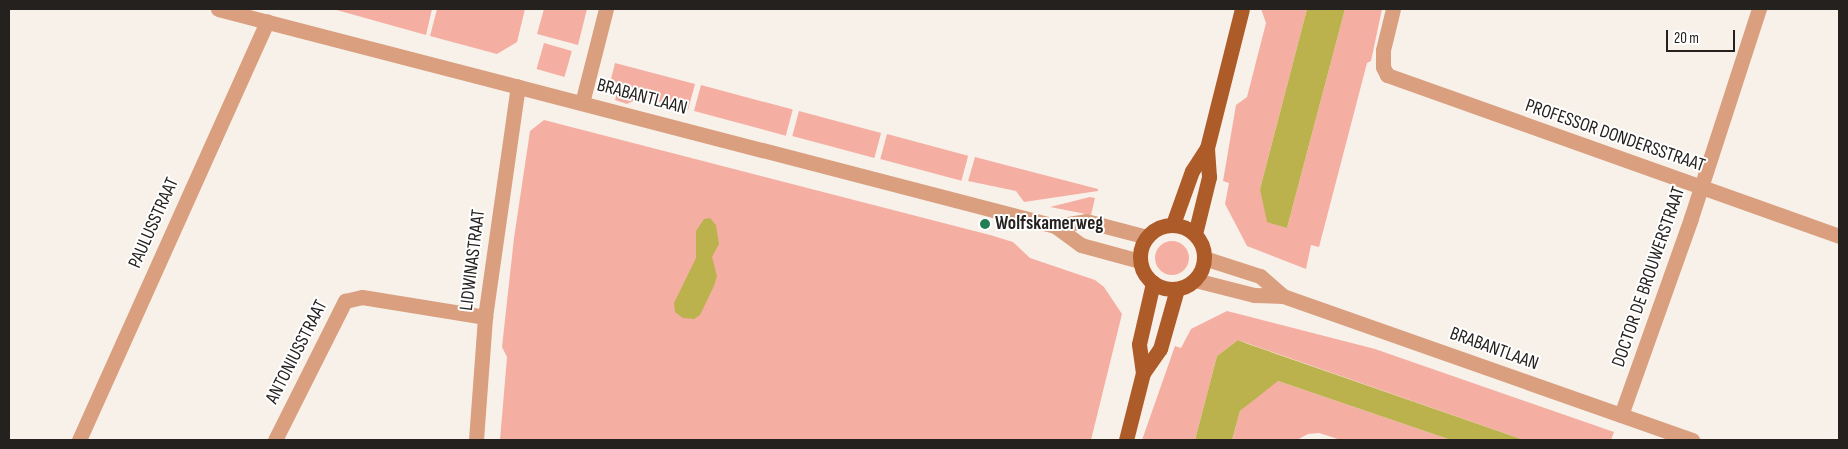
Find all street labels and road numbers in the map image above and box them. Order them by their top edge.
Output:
street label: BRABANTLAAN [594,74,690,120]
street label: PROFESSOR DONDERSSTRAAT [1522,95,1708,177]
street label: PAULUSSTRAAT [124,174,184,272]
street label: DOCTOR DE BROUWERSTRAAT [1607,184,1691,370]
street label: LIDWINASTRAAT [455,208,491,312]
street label: ANTONIUSSTRAAT [261,296,333,408]
street label: BRABANTLAAN [1447,322,1541,376]

